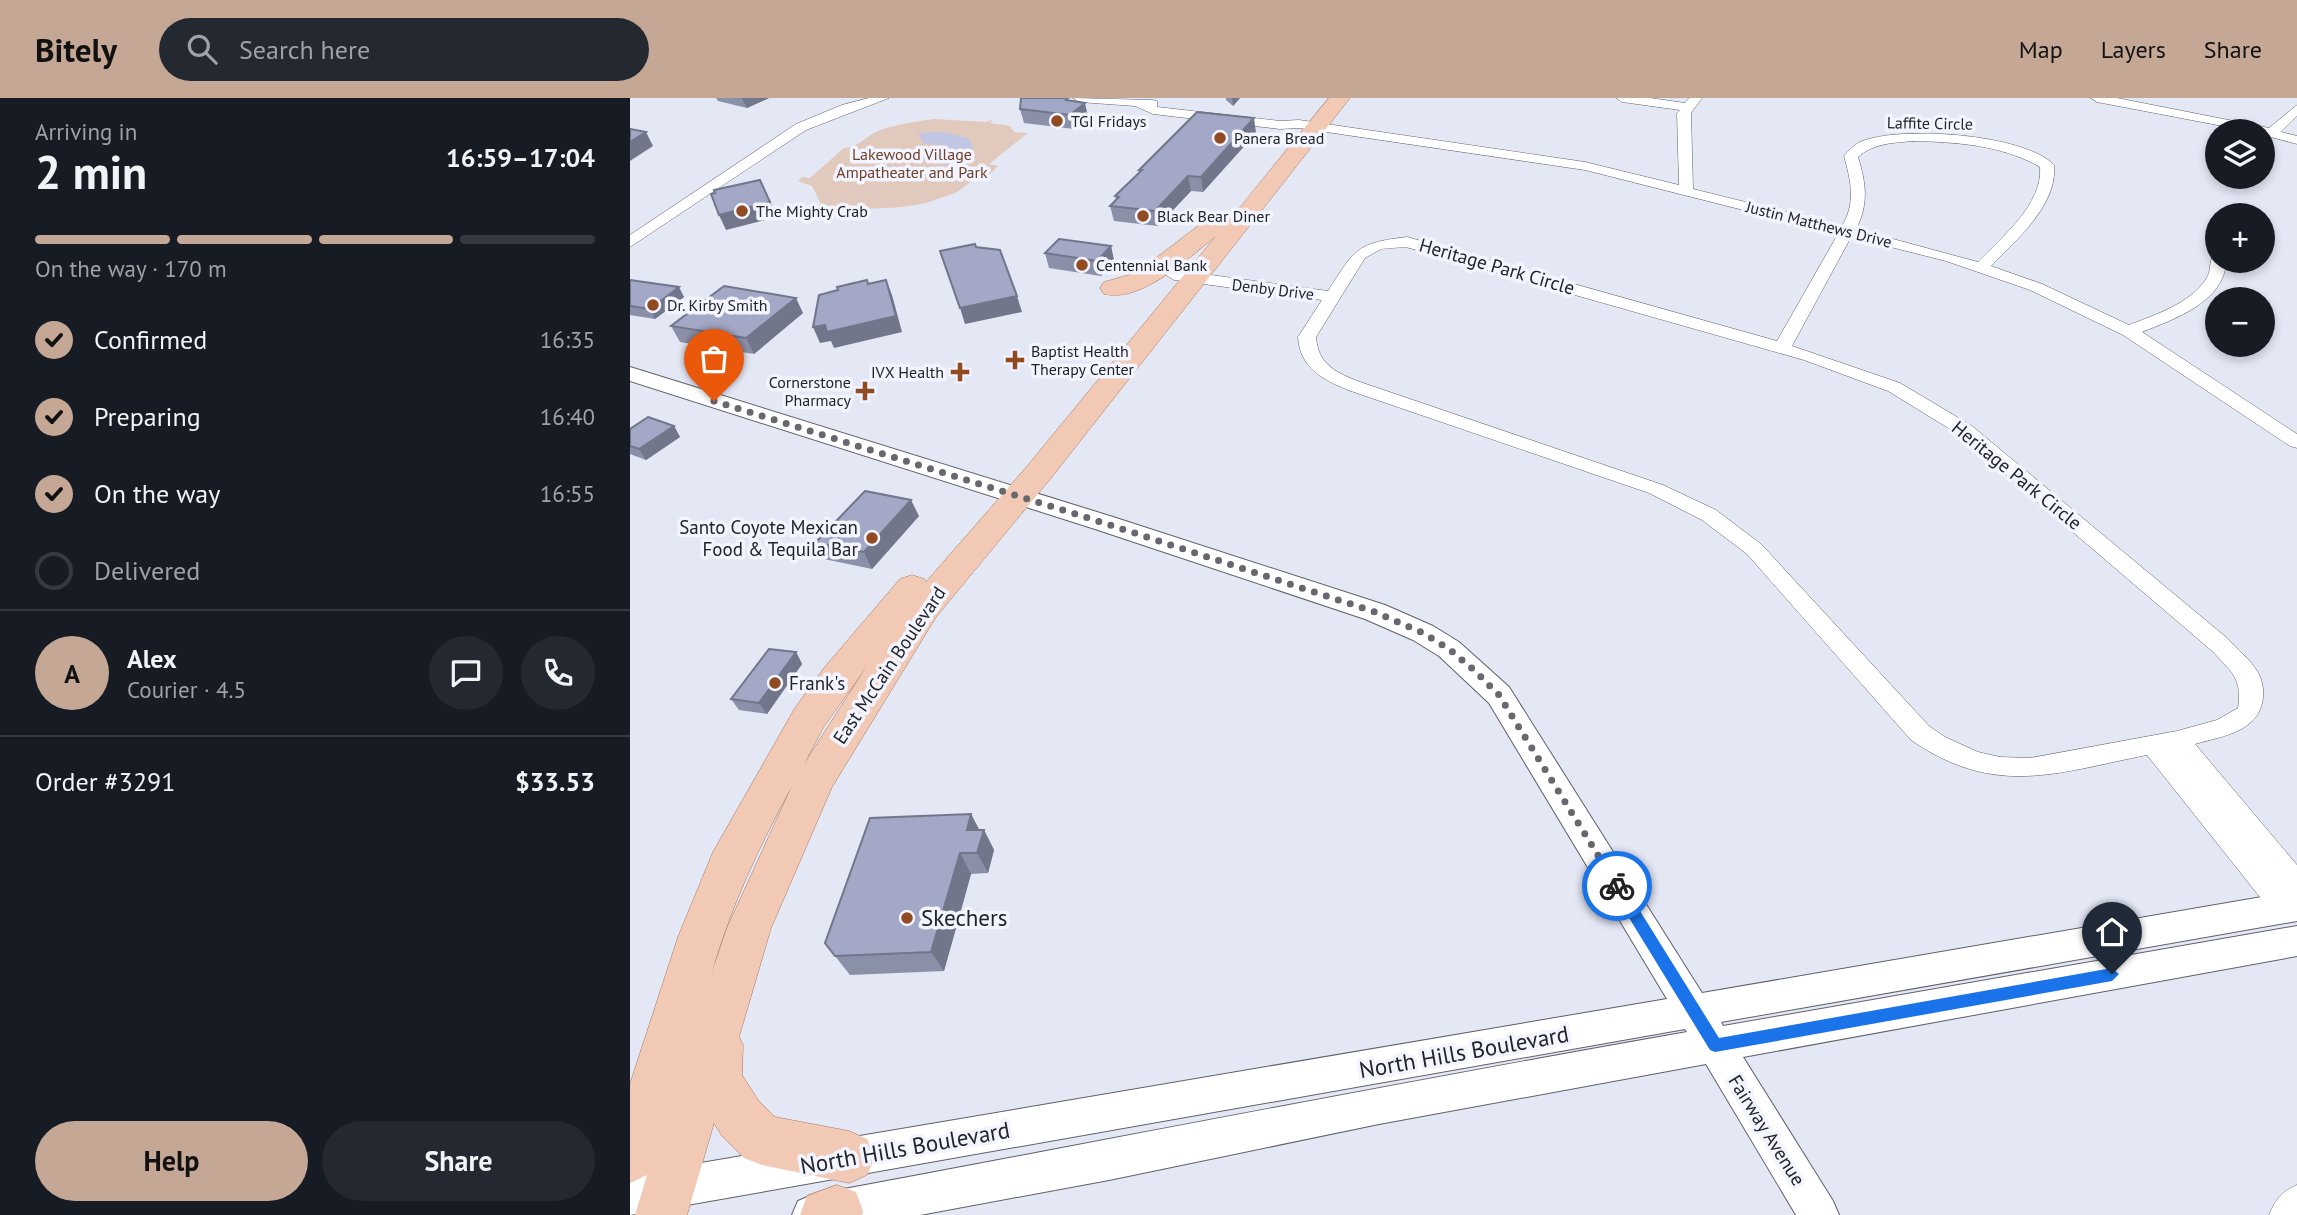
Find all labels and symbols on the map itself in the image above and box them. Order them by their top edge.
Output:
place label: TGI Fridays [1071,111,1147,131]
street label: Laffite Circle [1887,112,1973,134]
marker: TGI Fridays [1049,113,1065,129]
place label: Panera Bread [1234,128,1324,148]
marker: Panera Bread [1212,130,1228,146]
park label: Lakewood Village Ampatheater and Park [836,144,988,182]
street label: Justin Matthews Drive [1743,196,1894,252]
place label: The Mighty Crab [756,201,868,221]
marker: The Mighty Crab [734,203,750,219]
place label: Black Bear Diner [1157,206,1270,226]
marker: Black Bear Diner [1135,208,1151,224]
street label: Heritage Park Circle [1417,232,1577,300]
place label: Centennial Bank [1096,255,1208,275]
marker: Centennial Bank [1074,257,1090,273]
street label: Denby Drive [1231,274,1315,304]
place label: Dr. Kirby Smith [667,295,767,315]
marker: Dr. Kirby Smith [645,297,661,313]
pin [684,329,744,401]
place label: Baptist Health Therapy Center [1031,341,1135,379]
marker: Baptist Health Therapy Center [1005,350,1025,370]
place label: IVX Health [871,362,944,382]
marker: IVX Health [950,362,970,382]
place label: Cornerstone Pharmacy [769,372,852,410]
marker: Cornerstone Pharmacy [857,383,873,399]
street label: Heritage Park Circle [1947,415,2087,535]
place label: Santo Coyote Mexican Food & Tequila Bar [679,515,859,561]
marker: Santo Coyote Mexican Food & Tequila Bar [864,530,880,546]
street label: East McCain Boulevard [827,582,951,748]
place label: Frank's [789,671,845,695]
marker: Frank's [767,675,783,691]
courier [1582,851,1652,921]
pin [2082,902,2142,974]
place label: Skechers [921,903,1008,932]
marker: Skechers [899,910,915,926]
street label: North Hills Boulevard [1357,1019,1571,1084]
street label: Fairway Avenue [1723,1070,1811,1190]
street label: North Hills Boulevard [798,1115,1012,1180]

